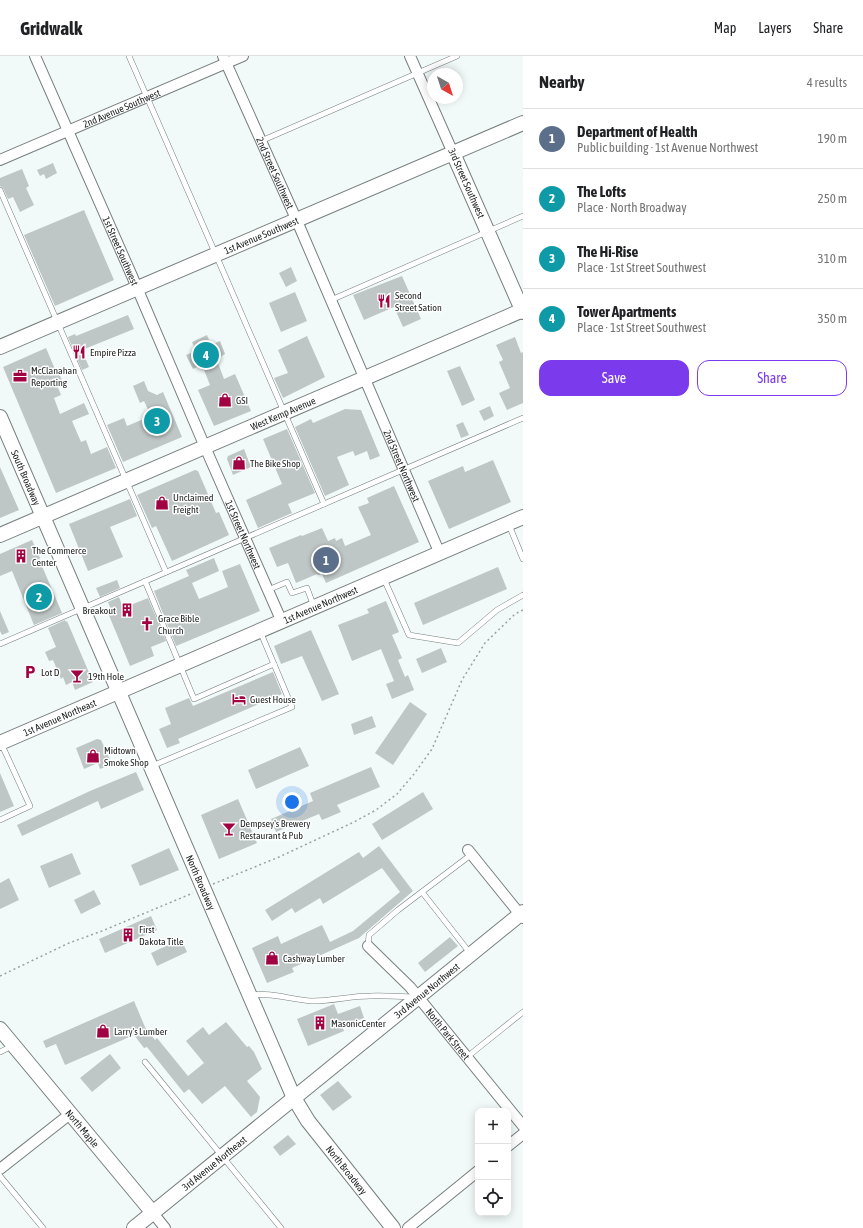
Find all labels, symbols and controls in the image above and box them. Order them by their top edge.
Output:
text: Gridwalk [20,17,82,39]
text: Map [714,20,736,36]
text: Layers [758,20,791,36]
text: Share [813,20,843,36]
north arrow [427,68,463,104]
text: Nearby [539,72,585,92]
text: 4 results [807,75,847,90]
street label: 2nd Avenue Southwest [81,87,162,130]
text: Department of Health [577,123,697,140]
text: 1 [549,131,555,146]
text: 190 m [818,131,847,146]
street label: 2nd Street Southwest [254,135,296,211]
text: Public building · 1st Avenue Northwest [577,140,758,155]
street label: 3rd Street Southwest [446,147,487,220]
text: The Lofts [577,183,626,200]
text: 2 [549,191,555,206]
text: 250 m [818,191,847,206]
text: Place · North Broadway [577,200,687,215]
street label: 1st Street Southwest [100,215,140,287]
street label: 1st Avenue Southwest [222,215,300,256]
text: The Hi-Rise [577,243,638,260]
text: 3 [549,251,555,266]
text: 310 m [818,251,847,266]
text: Place · 1st Street Southwest [577,260,706,275]
place label: Second Street Sation [395,290,442,313]
restaurant icon: Second Street Sation [376,293,392,309]
text: Tower Apartments [577,303,676,320]
text: 4 [549,311,555,326]
text: 350 m [818,311,847,326]
text: Place · 1st Street Southwest [577,320,706,335]
pin: 4 [193,340,219,370]
restaurant icon: Empire Pizza [71,344,87,360]
place label: Empire Pizza [90,347,137,358]
button: Save [539,360,689,396]
button: Share [697,360,847,396]
place label: McClanahan Reporting [31,365,77,388]
office icon: McClanahan Reporting [12,368,28,384]
shop icon: GSI [217,392,233,408]
place label: GSI [236,395,248,406]
street label: West Kemp Avenue [249,395,318,433]
pin: 3 [144,406,170,436]
street label: 2nd Street Northwest [381,428,422,503]
street label: South Broadway [9,448,43,507]
shop icon: The Bike Shop [231,455,247,471]
place label: The Bike Shop [250,458,301,469]
place label: Unclaimed Freight [173,492,214,515]
shop icon: Unclaimed Freight [154,495,170,511]
street label: 1st Street Northwest [223,499,263,571]
place label: The Commerce Center [32,545,87,568]
pin: 1 [313,545,339,575]
building icon: The Commerce Center [13,548,29,564]
pin: 2 [26,582,52,612]
street label: 1st Avenue Northwest [282,584,359,626]
building icon: Breakout [119,602,135,618]
place label: Breakout [83,605,116,616]
place label: Grace Bible Church [158,613,200,636]
church icon: Grace Bible Church [139,616,155,632]
parking icon: Lot D [22,664,38,680]
place label: Lot D [41,667,60,678]
bar icon: 19th Hole [69,668,85,684]
place label: 19th Hole [88,671,125,682]
hotel icon: Guest House [231,691,247,707]
place label: Guest House [250,694,296,705]
street label: 1st Avenue Northeast [22,697,98,738]
place label: Midtown Smoke Shop [104,745,149,768]
shop icon: Midtown Smoke Shop [85,748,101,764]
your location [282,792,302,812]
place label: Dempsey's Brewery Restaurant & Pub [240,818,310,841]
bar icon: Dempsey's Brewery Restaurant & Pub [221,821,237,837]
street label: North Broadway [184,853,217,912]
place label: First Dakota Title [139,924,184,947]
building icon: First Dakota Title [120,927,136,943]
shop icon: Cashway Lumber [264,950,280,966]
place label: Cashway Lumber [283,953,346,964]
street label: 3rd Avenue Northwest [392,961,462,1020]
street label: North Park Street [424,1006,472,1062]
building icon: MasonicCenter [312,1015,328,1031]
place label: MasonicCenter [331,1018,387,1029]
shop icon: Larry's Lumber [95,1023,111,1039]
place label: Larry's Lumber [114,1026,168,1037]
street label: North Maple [63,1107,101,1150]
map controls [475,1108,511,1216]
button: + [475,1108,511,1144]
street label: 3rd Avenue Northeast [180,1134,249,1193]
street label: North Broadway [324,1144,369,1197]
button: − [475,1144,511,1180]
button: locate [475,1180,511,1216]

